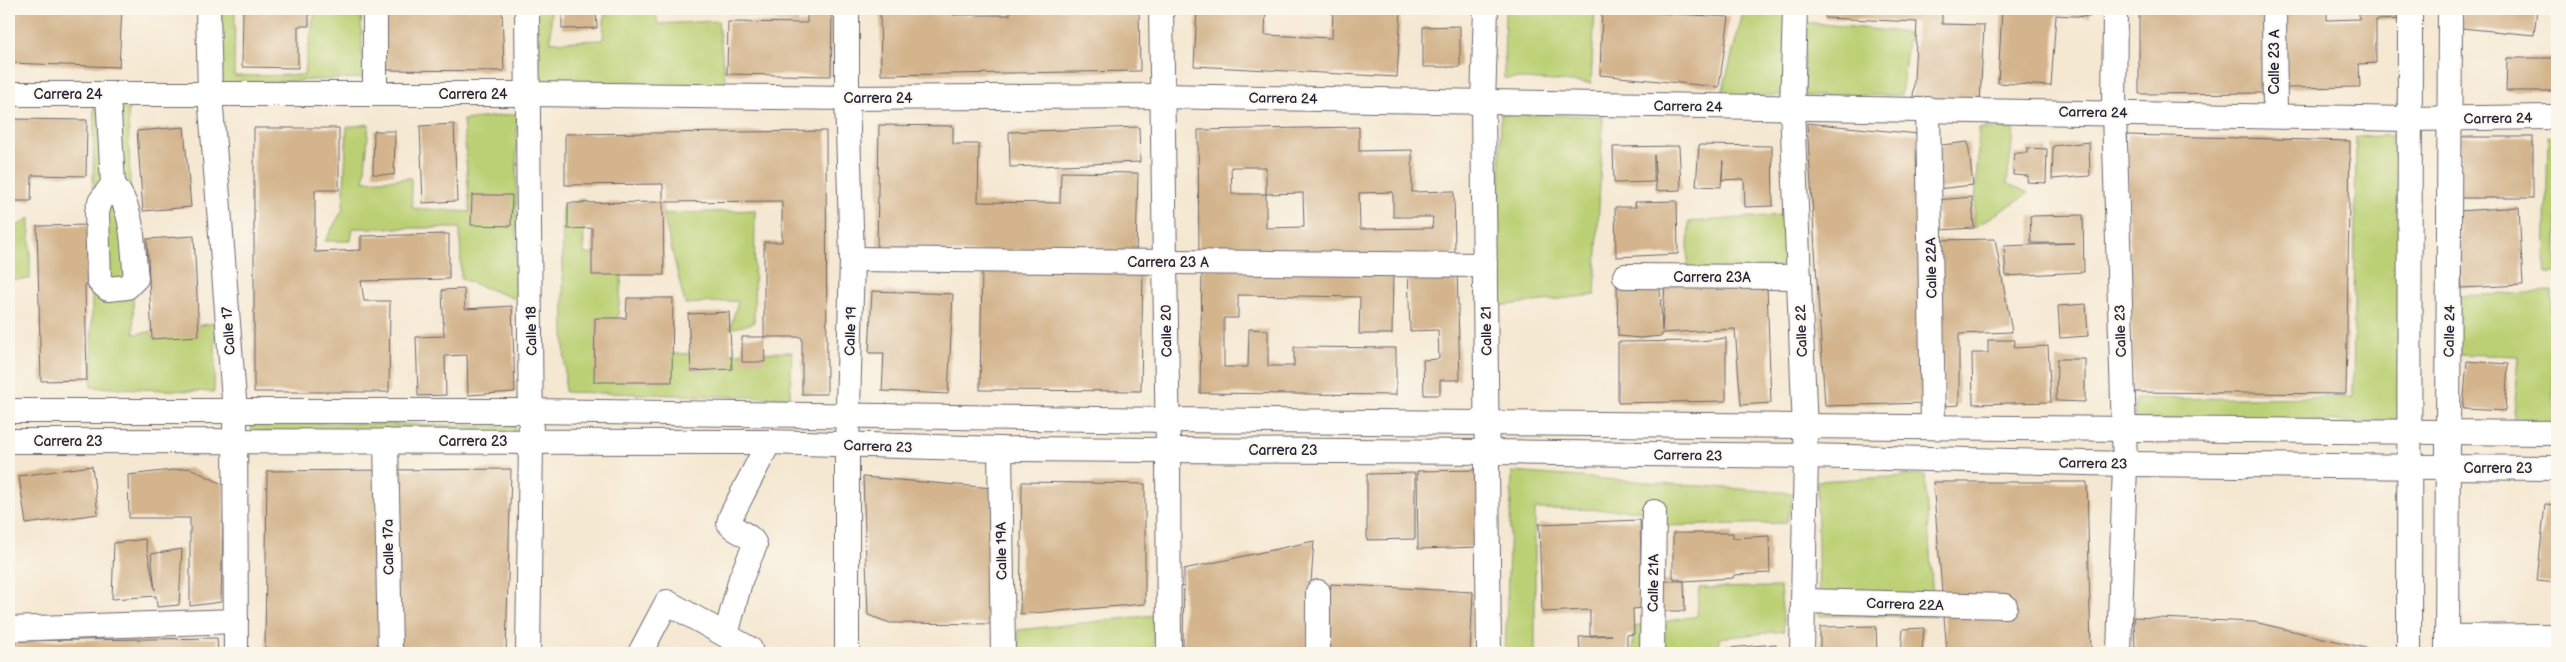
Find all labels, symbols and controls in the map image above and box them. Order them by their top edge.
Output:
street label: Calle 23 A [2266,29,2283,95]
street label: Carrera 24 [33,86,103,103]
street label: Carrera 24 [438,86,508,103]
street label: Carrera 24 [1248,89,1318,108]
street label: Carrera 24 [843,90,913,107]
street label: Carrera 24 [1653,97,1723,116]
street label: Carrera 24 [2058,103,2128,122]
street label: Carrera 24 [2463,109,2533,128]
street label: Calle 22A [1922,237,1941,299]
street label: Carrera 23 A [1127,254,1209,271]
street label: Carrera 23A [1673,269,1751,286]
street label: Calle 22 [1792,304,1811,358]
street label: Calle 23 [2111,304,2130,358]
street label: Calle 24 [2441,304,2458,358]
street label: Calle 20 [1158,305,1175,357]
street label: Calle 17 [218,306,239,356]
street label: Calle 18 [523,306,540,356]
street label: Calle 19 [841,306,860,356]
street label: Calle 21 [1478,306,1495,356]
street label: Carrera 23 [33,433,103,450]
street label: Carrera 23 [438,433,508,450]
street label: Carrera 23 [843,437,913,456]
street label: Carrera 23 [1248,442,1318,459]
street label: Carrera 23 [1653,446,1723,465]
street label: Carrera 23 [2058,454,2128,473]
street label: Carrera 23 [2463,460,2533,477]
street label: Calle 17a [380,519,397,575]
street label: Calle 19A [992,521,1011,580]
street label: Calle 21A [1644,553,1663,612]
street label: Carrera 22A [1866,595,1944,614]

